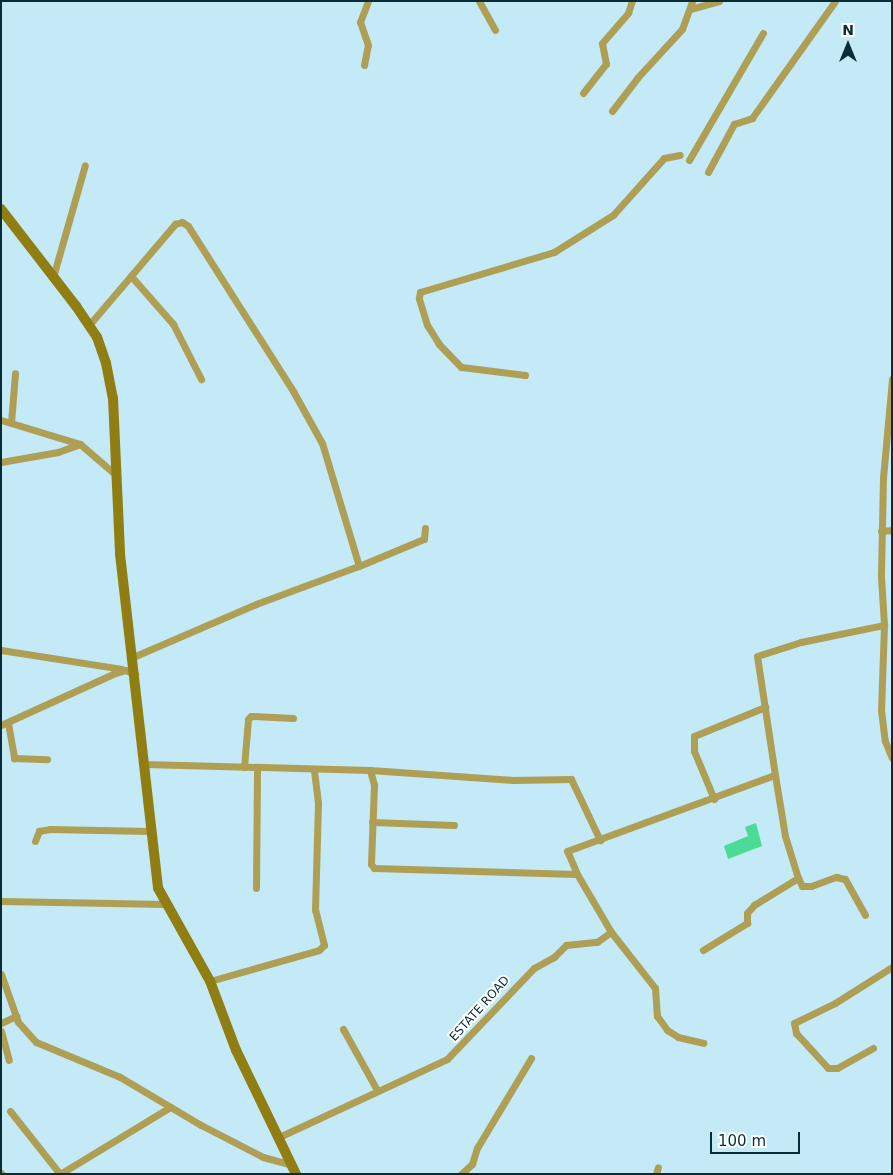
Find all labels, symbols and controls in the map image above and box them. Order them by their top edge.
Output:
north arrow [823,20,873,70]
text: N [842,22,854,38]
street label: ESTATE ROAD [447,973,513,1045]
scale bar [713,1122,803,1154]
text: 100 m [718,1132,766,1150]

